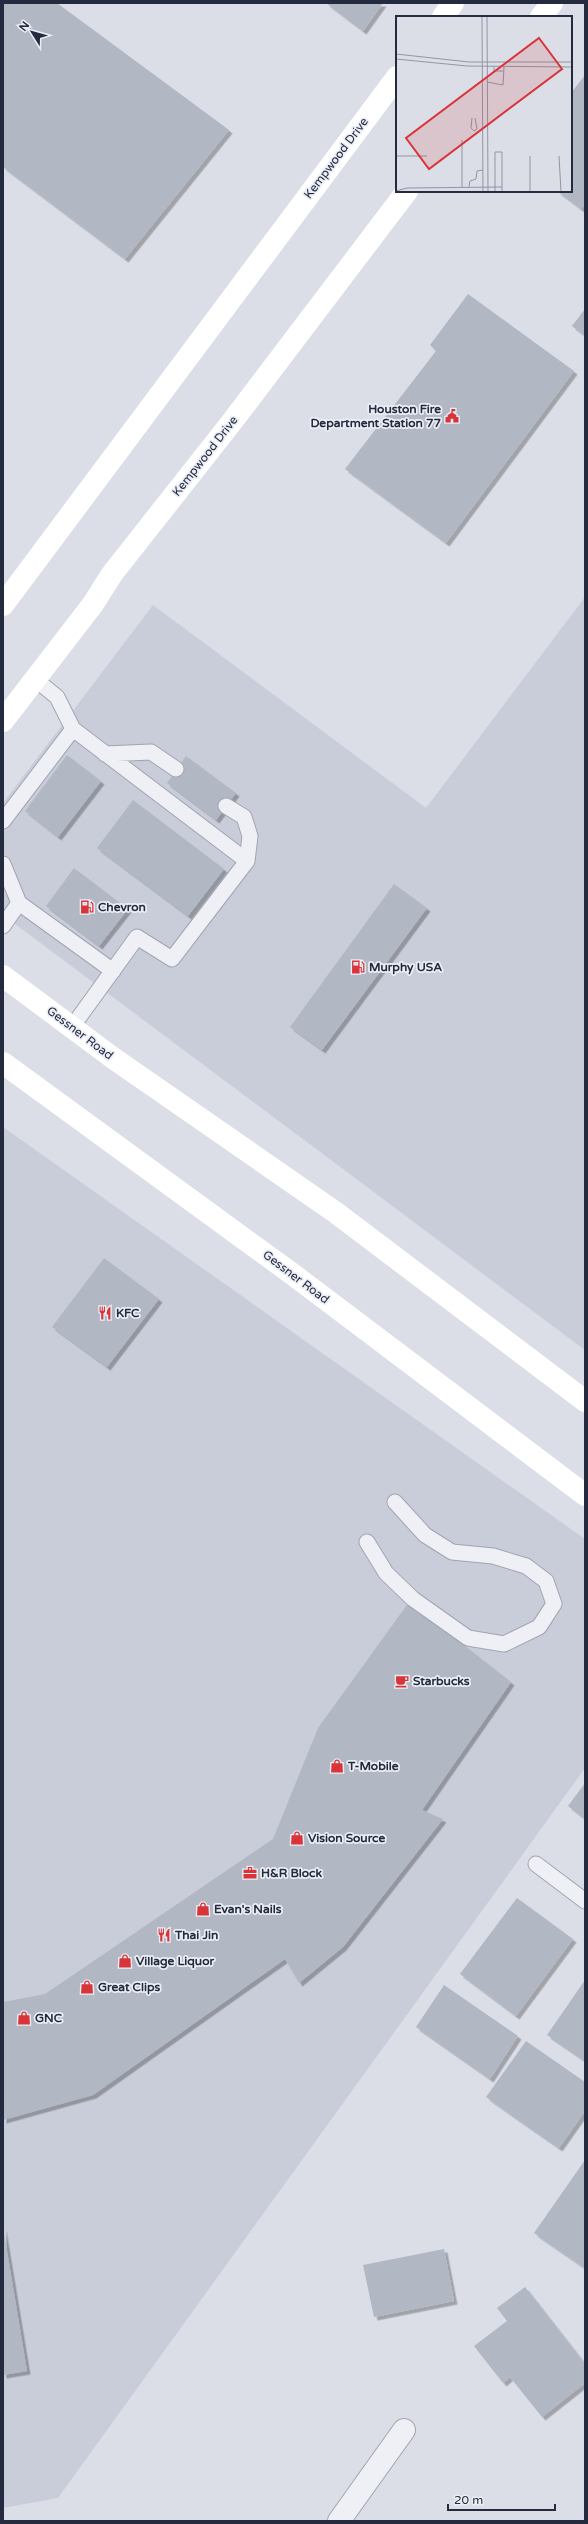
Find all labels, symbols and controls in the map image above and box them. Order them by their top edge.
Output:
north arrow [12,12,52,52]
inset map [396,16,572,192]
text: N [17,19,32,34]
street label: Kempwood Drive [301,115,371,201]
place label: Houston Fire Department Station 77 [311,402,441,431]
public building icon: Houston Fire Department Station 77 [444,408,460,424]
street label: Kempwood Drive [169,413,241,499]
fuel station icon: Chevron [79,899,95,915]
place label: Chevron [98,900,146,914]
fuel station icon: Murphy USA [350,959,366,975]
place label: Murphy USA [369,960,442,975]
street label: Gessner Road [44,1004,116,1062]
street label: Gessner Road [260,1248,332,1306]
restaurant icon: KFC [97,1305,113,1321]
place label: KFC [116,1306,140,1320]
cafe icon: Starbucks [394,1673,410,1689]
place label: Starbucks [413,1674,470,1688]
shop icon: T-Mobile [329,1758,345,1774]
place label: T-Mobile [347,1759,399,1773]
shop icon: Vision Source [289,1830,305,1846]
place label: Vision Source [308,1831,385,1845]
office icon: H&R Block [242,1865,258,1881]
place label: H&R Block [261,1866,322,1880]
shop icon: Evan's Nails [195,1901,211,1917]
place label: Evan's Nails [214,1902,282,1916]
restaurant icon: Thai Jin [156,1927,172,1943]
place label: Thai Jin [174,1928,218,1942]
shop icon: Village Liquor [117,1953,133,1969]
place label: Village Liquor [136,1954,214,1969]
shop icon: Great Clips [79,1979,95,1995]
place label: Great Clips [98,1980,160,1995]
shop icon: GNC [16,2010,32,2026]
place label: GNC [35,2011,63,2025]
scale bar [448,2486,555,2512]
text: 20 m [454,2493,483,2507]

